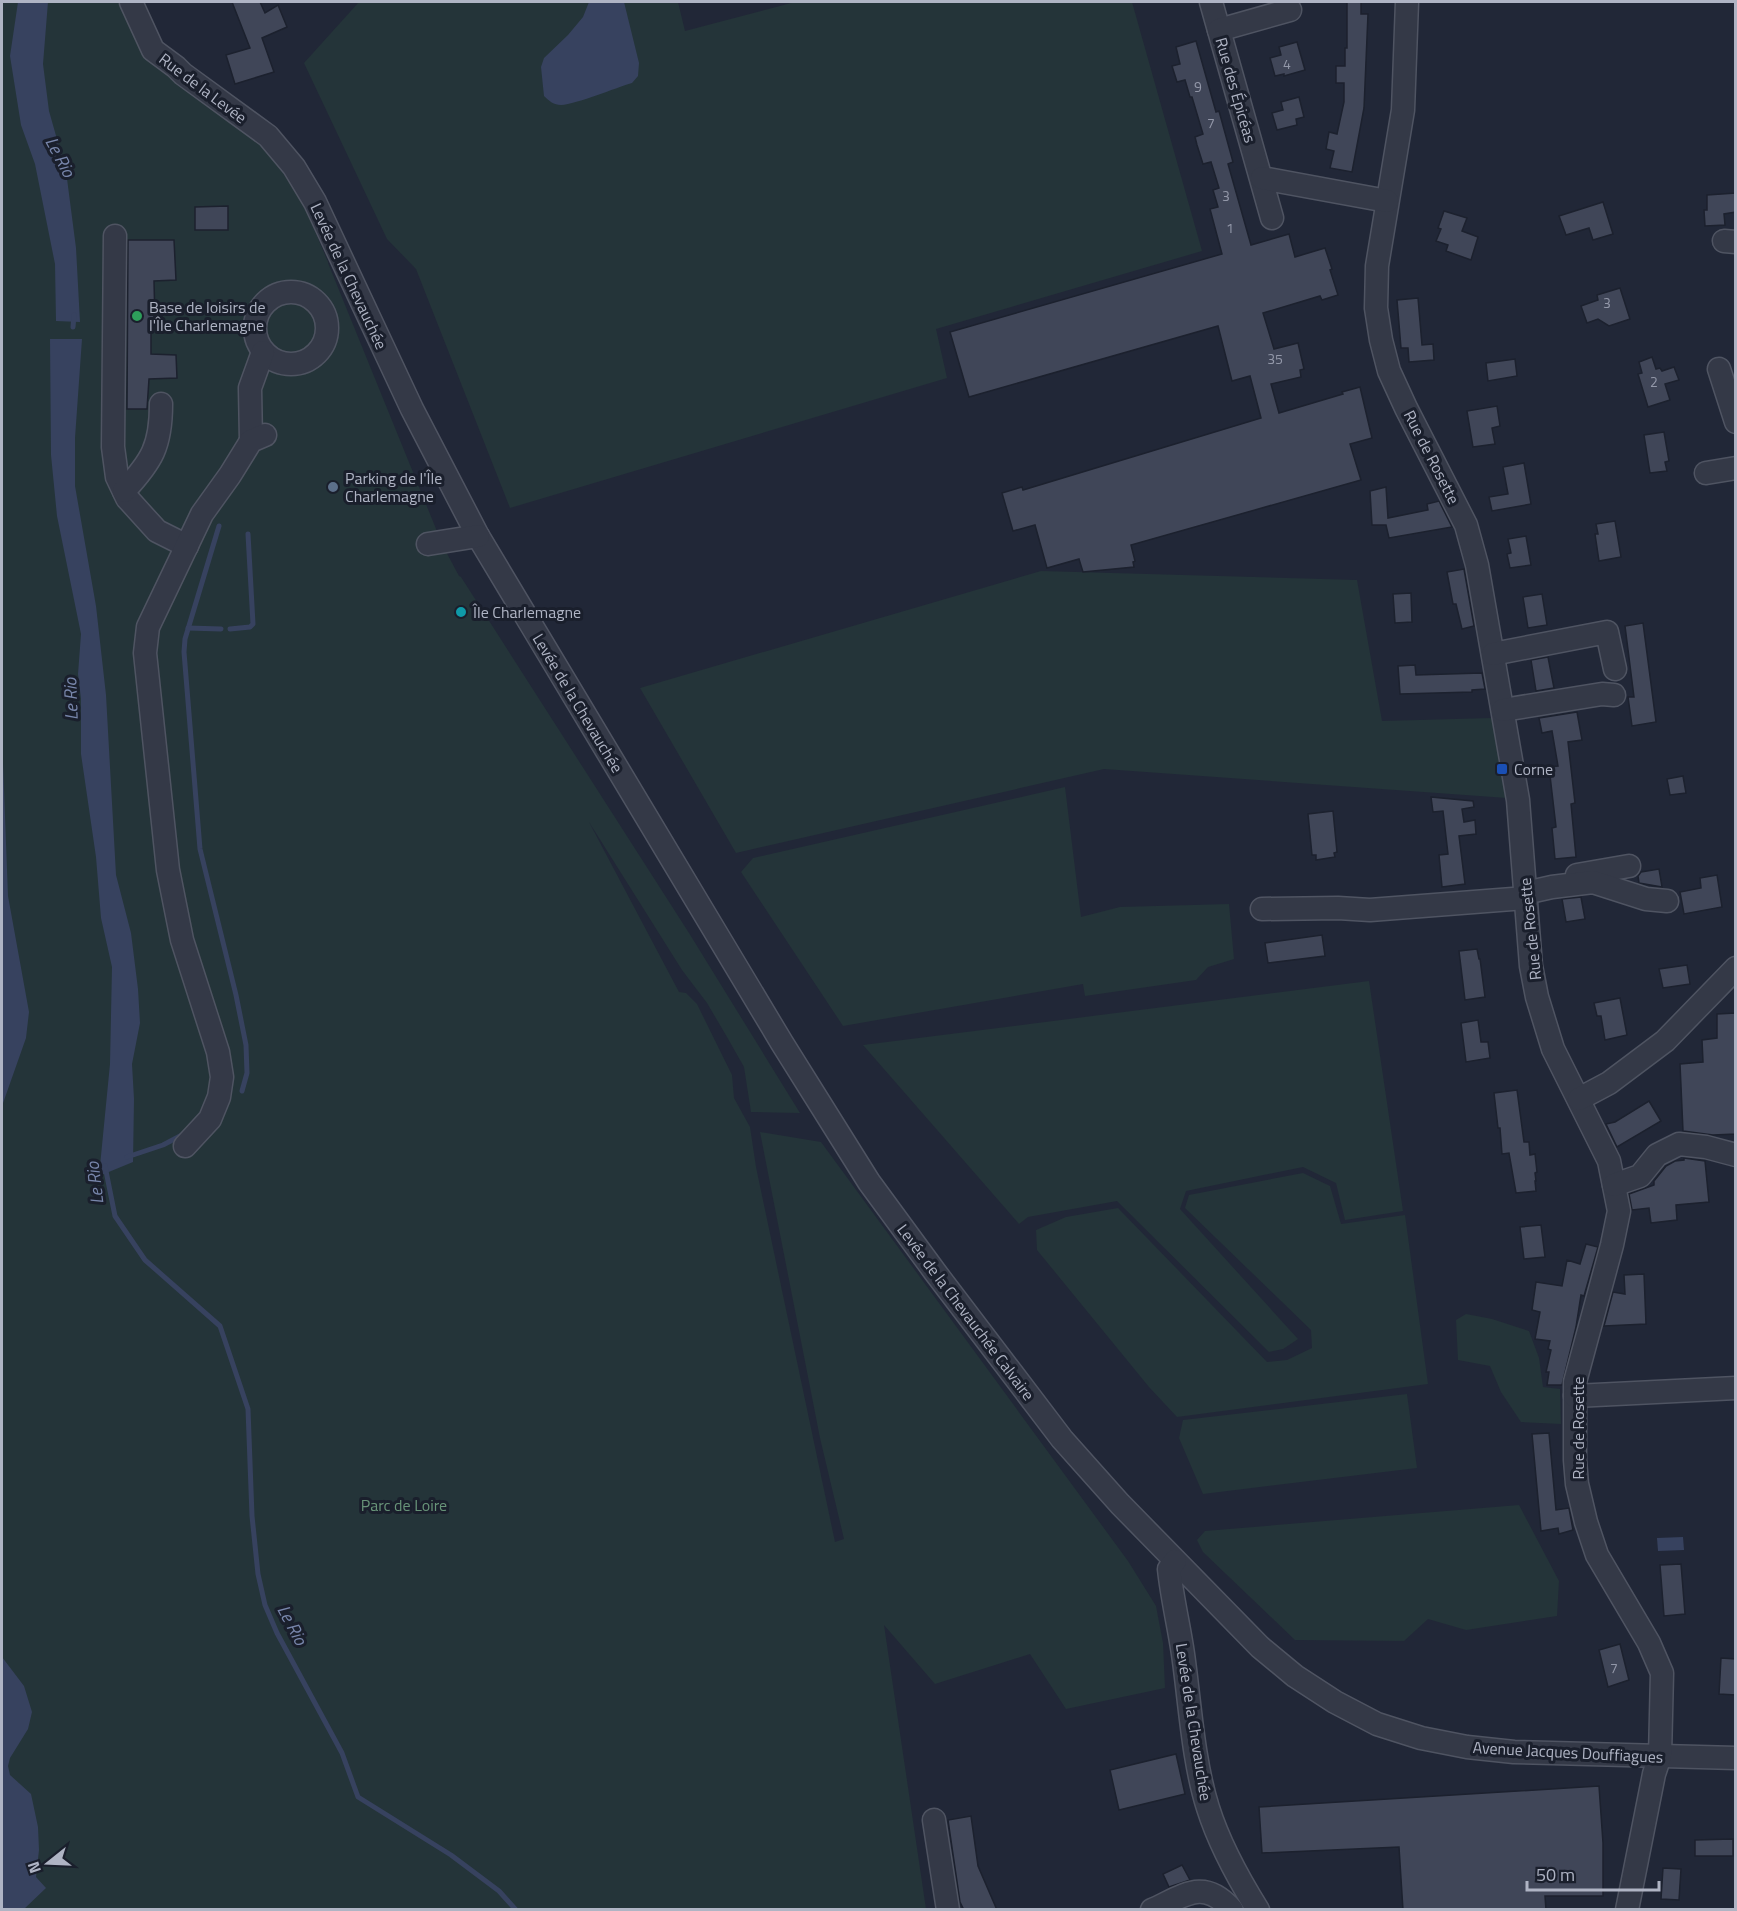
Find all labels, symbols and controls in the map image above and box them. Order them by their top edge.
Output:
street label: Rue des Épicéas [1209,34,1263,146]
street label: Rue de la Levée [154,47,252,129]
house number: 4 [1283,53,1291,74]
house number: 9 [1194,76,1202,97]
house number: 7 [1207,112,1215,133]
water label: Le Rio [39,132,83,183]
house number: 3 [1222,185,1230,206]
street label: Levée de la Chevauchée [304,199,394,353]
house number: 1 [1226,217,1234,238]
house number: 3 [1603,292,1611,313]
place label: Base de loisirs de l'Île Charlemagne [149,295,266,337]
marker: Base de loisirs de l'Île Charlemagne [130,309,144,323]
house number: 35 [1267,348,1283,369]
house number: 2 [1650,371,1658,392]
street label: Rue de Rosette [1398,406,1466,508]
place label: Parking de l'Île Charlemagne [345,466,442,508]
marker: Parking de l'Île Charlemagne [326,480,340,494]
place label: Île Charlemagne [472,600,581,624]
marker: Île Charlemagne [454,605,468,619]
street label: Levée de la Chevauchée [527,629,629,777]
water label: Le Rio [56,676,85,721]
place label: Corne [1514,757,1553,781]
marker: Corne [1495,762,1509,776]
street label: Rue de Rosette [1513,877,1547,981]
water label: Le Rio [78,1159,110,1206]
street label: Levée de la Chevauchée Calvaire [892,1219,1040,1405]
street label: Rue de Rosette [1566,1377,1590,1479]
park label: Parc de Loire [361,1493,447,1517]
water label: Le Rio [271,1600,315,1651]
street label: Levée de la Chevauchée [1170,1642,1218,1802]
house number: 7 [1610,1657,1618,1678]
street label: Avenue Jacques Douffiagues [1472,1735,1664,1769]
north arrow [18,1833,78,1893]
scale bar [1527,1854,1659,1892]
text: N [21,1859,47,1877]
text: 50 m [1536,1861,1575,1888]

